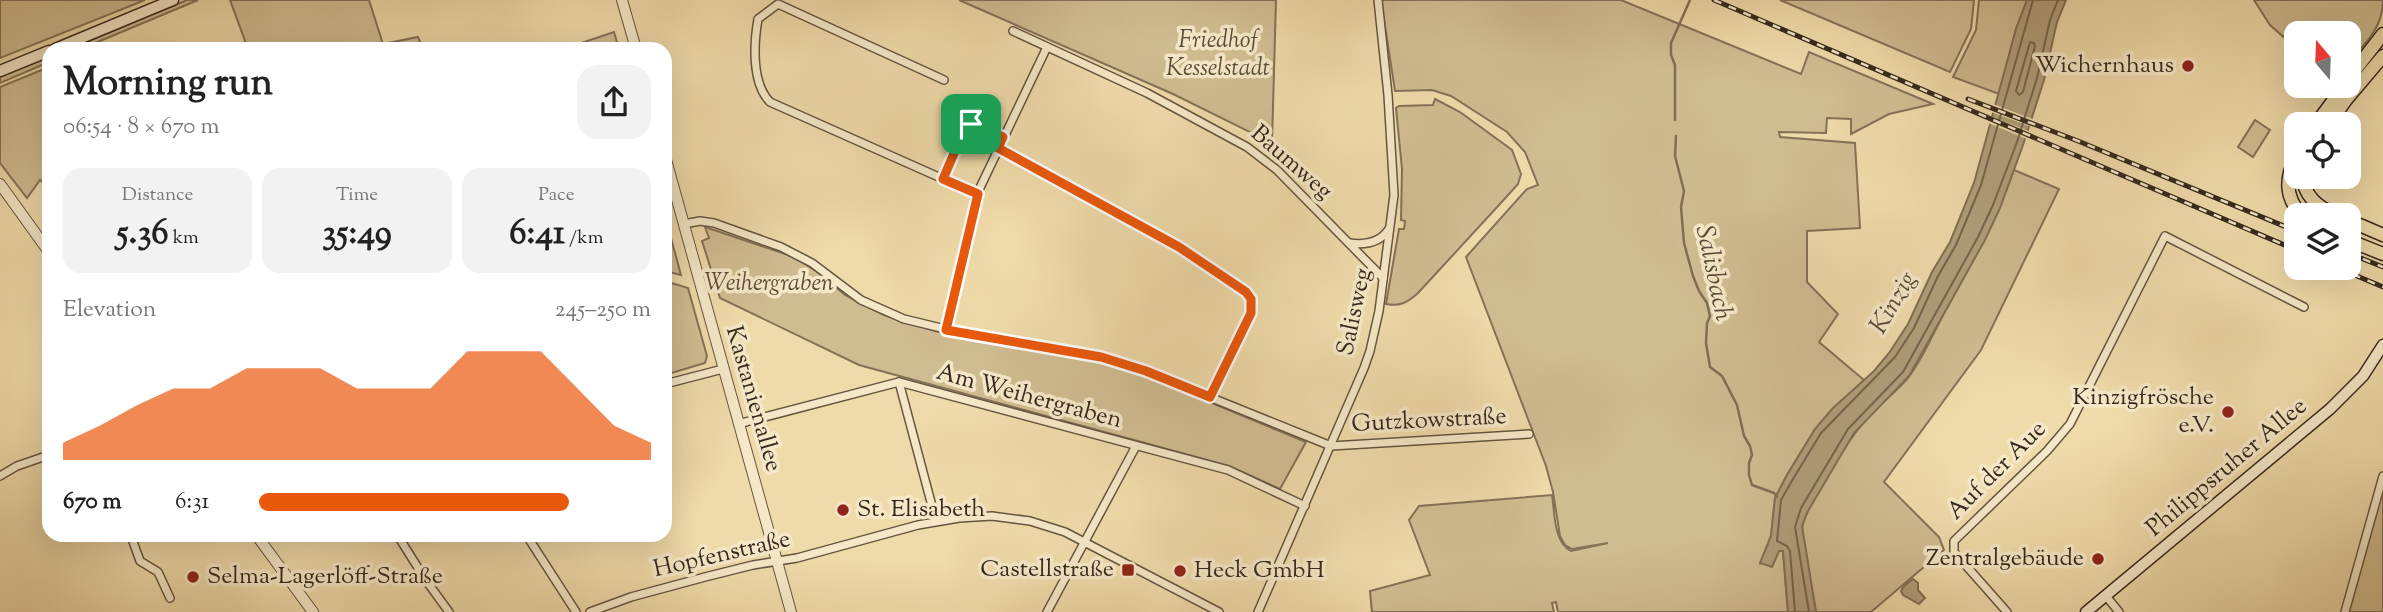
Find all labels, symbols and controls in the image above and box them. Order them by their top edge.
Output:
north arrow [2284,21,2361,98]
map controls [2284,21,2361,280]
park label: Friedhof Kesselstadt [1166,24,1270,86]
place label: Wichernhaus [2035,49,2174,83]
text: Morning run [63,58,273,112]
marker: Wichernhaus [2180,58,2196,74]
button: share [577,65,651,139]
pin [941,94,1001,154]
icon: arrive [952,105,990,143]
text: 06:54 · 8 × 670 m [63,111,219,144]
button: locate [2284,112,2361,189]
street label: Baumweg [1243,118,1340,208]
text: Distance [122,182,193,209]
text: Time [336,182,378,209]
text: Pace [538,182,575,209]
button: layers [2284,203,2361,280]
text: 5.36 [117,209,169,260]
text: 35:49 [322,209,392,260]
text: 6:41 [509,209,565,260]
water label: Salisbach [1685,222,1741,324]
text: km [169,225,199,252]
text: /km [565,225,603,252]
street label: Salisweg [1329,265,1381,359]
water label: Kinzig [1861,265,1927,341]
park label: Weihergraben [704,267,834,301]
text: Elevation [63,294,156,327]
text: 245–250 m [555,294,651,327]
street label: Kastanienallee [716,322,790,476]
street label: Am Weihergraben [932,356,1126,438]
place label: Kinzigfrösche e.V. [2073,381,2214,443]
street label: Philippsruher Allee [2139,390,2315,546]
street label: Gutzkowstraße [1351,400,1507,442]
marker: Kinzigfrösche e.V. [2220,404,2236,420]
street label: Auf der Aue [1940,414,2054,528]
text: 670 m [63,486,122,519]
text: 6:31 [175,486,209,519]
place label: St. Elisabeth [857,493,985,527]
marker: St. Elisabeth [835,502,851,518]
street label: Hopfenstraße [650,523,794,587]
place label: Zentralgebäude [1926,542,2084,576]
marker: Zentralgebäude [2090,551,2106,567]
place label: Castellstraße [980,553,1114,587]
place label: Heck GmbH [1194,554,1324,588]
place label: Selma-Lagerlöff-Straße [207,560,443,594]
marker: Castellstraße [1120,562,1136,578]
marker: Heck GmbH [1172,563,1188,579]
marker: Selma-Lagerlöff-Straße [185,569,201,585]

